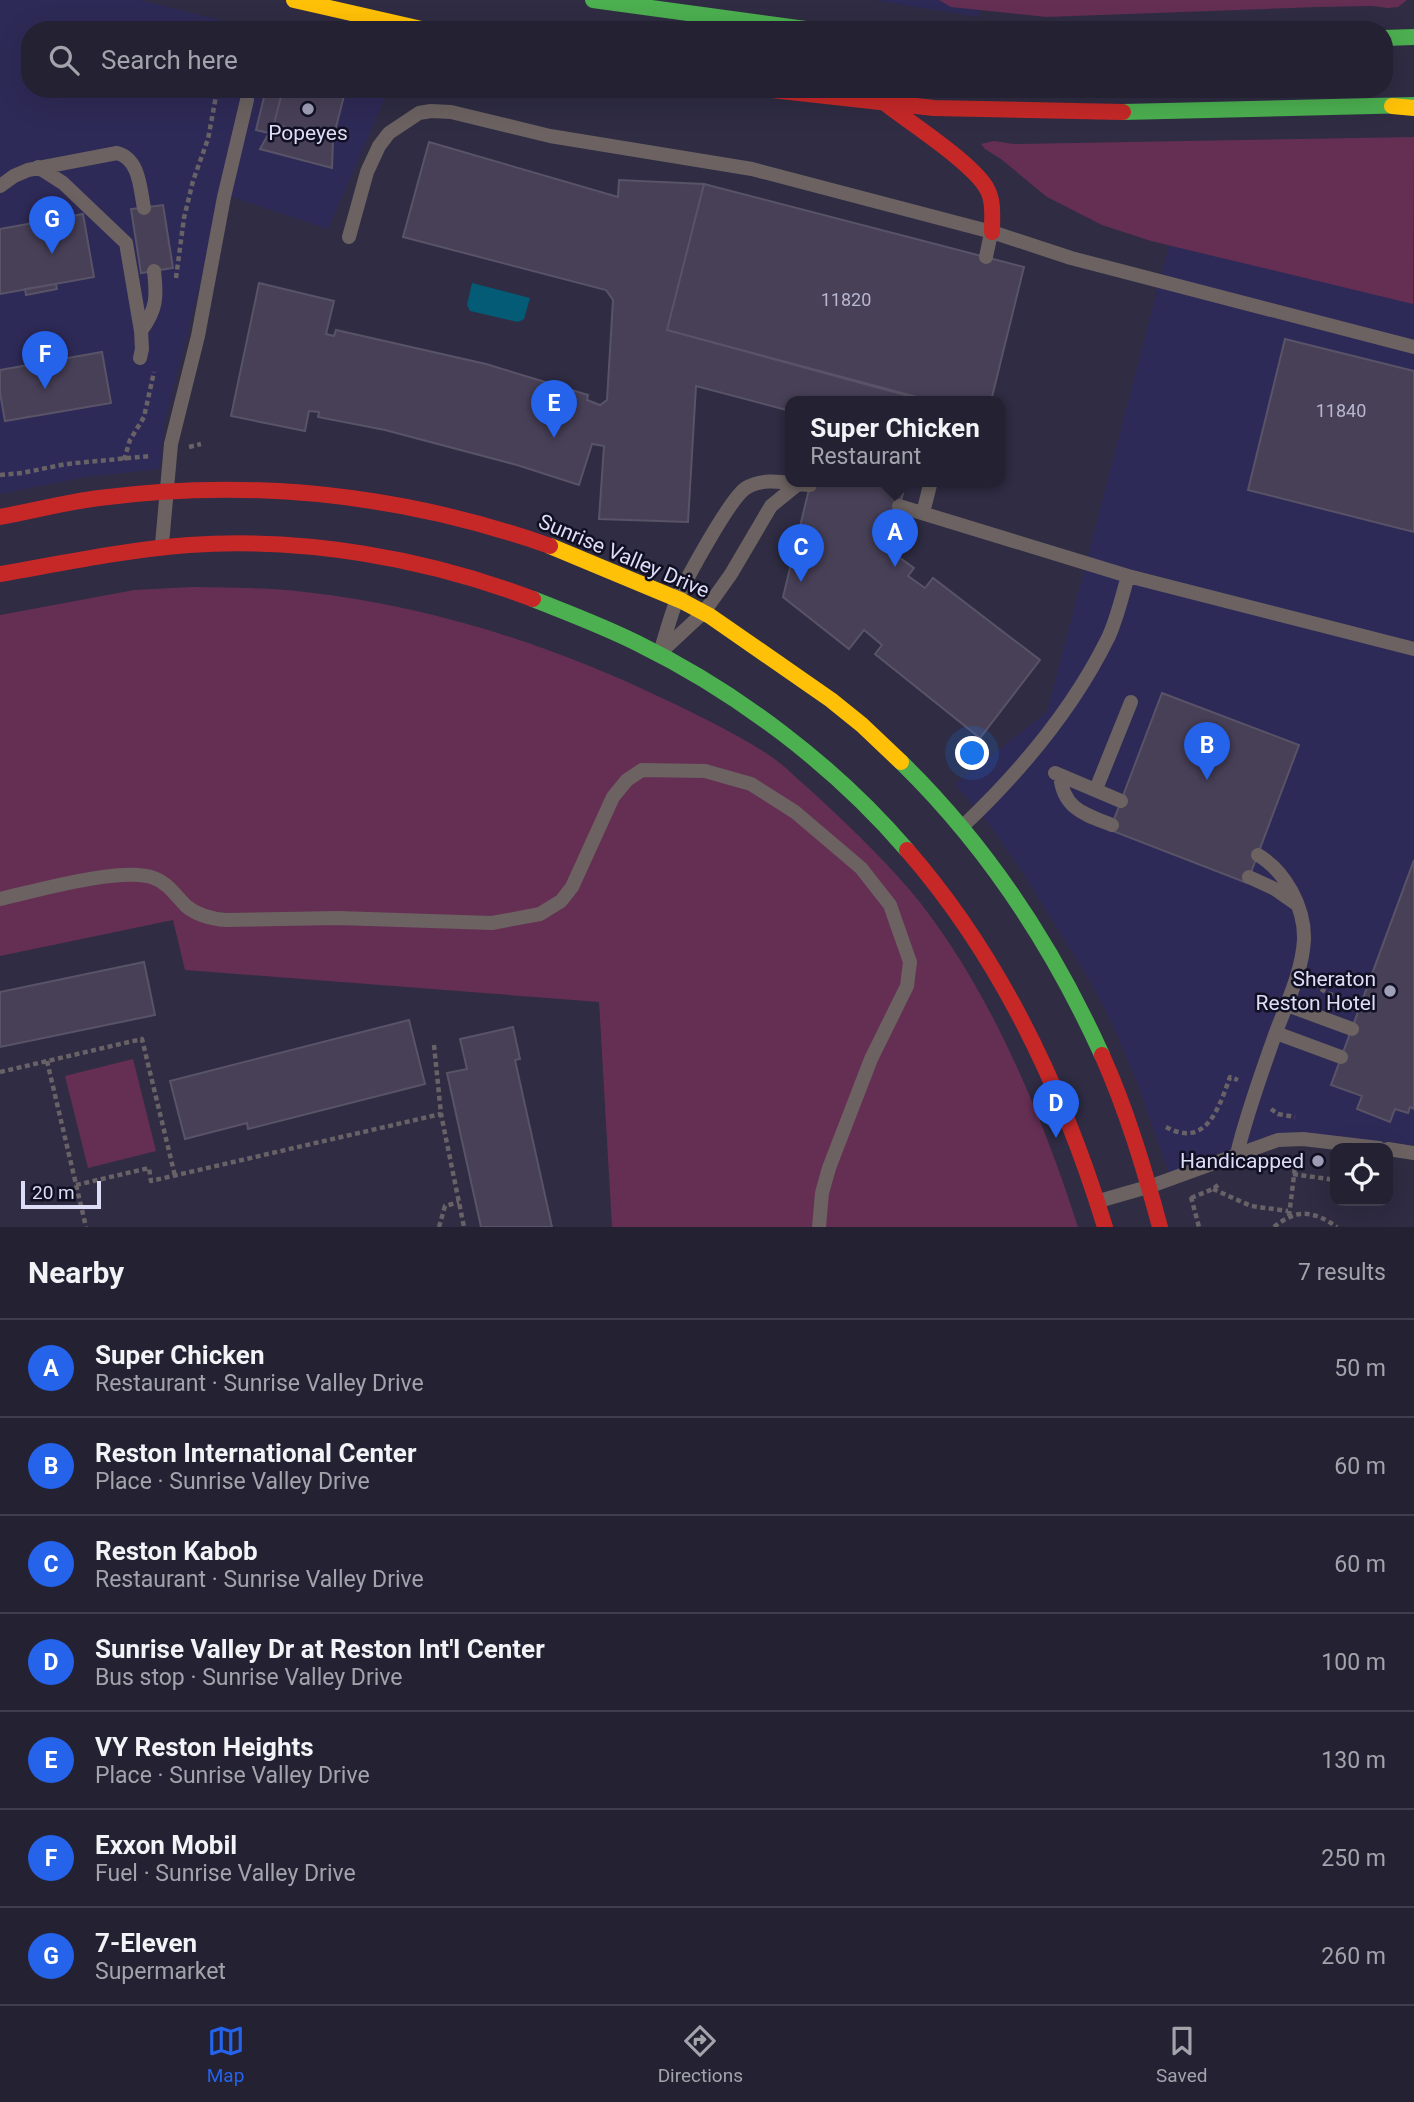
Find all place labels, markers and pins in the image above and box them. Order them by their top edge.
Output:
marker: Popeyes [300,101,316,117]
place label: Popeyes [268,121,348,145]
pin: G [29,196,75,254]
pin: F [22,331,68,389]
pin: E [531,380,577,438]
pin: A [872,509,918,567]
pin: C [778,524,824,582]
pin: B [1184,722,1230,780]
place label: Sheraton Reston Hotel [1256,967,1376,1015]
marker: Sheraton Reston Hotel [1382,983,1398,999]
pin: D [1033,1080,1079,1138]
place label: Handicapped [1180,1149,1304,1173]
marker: Handicapped [1310,1153,1326,1169]

